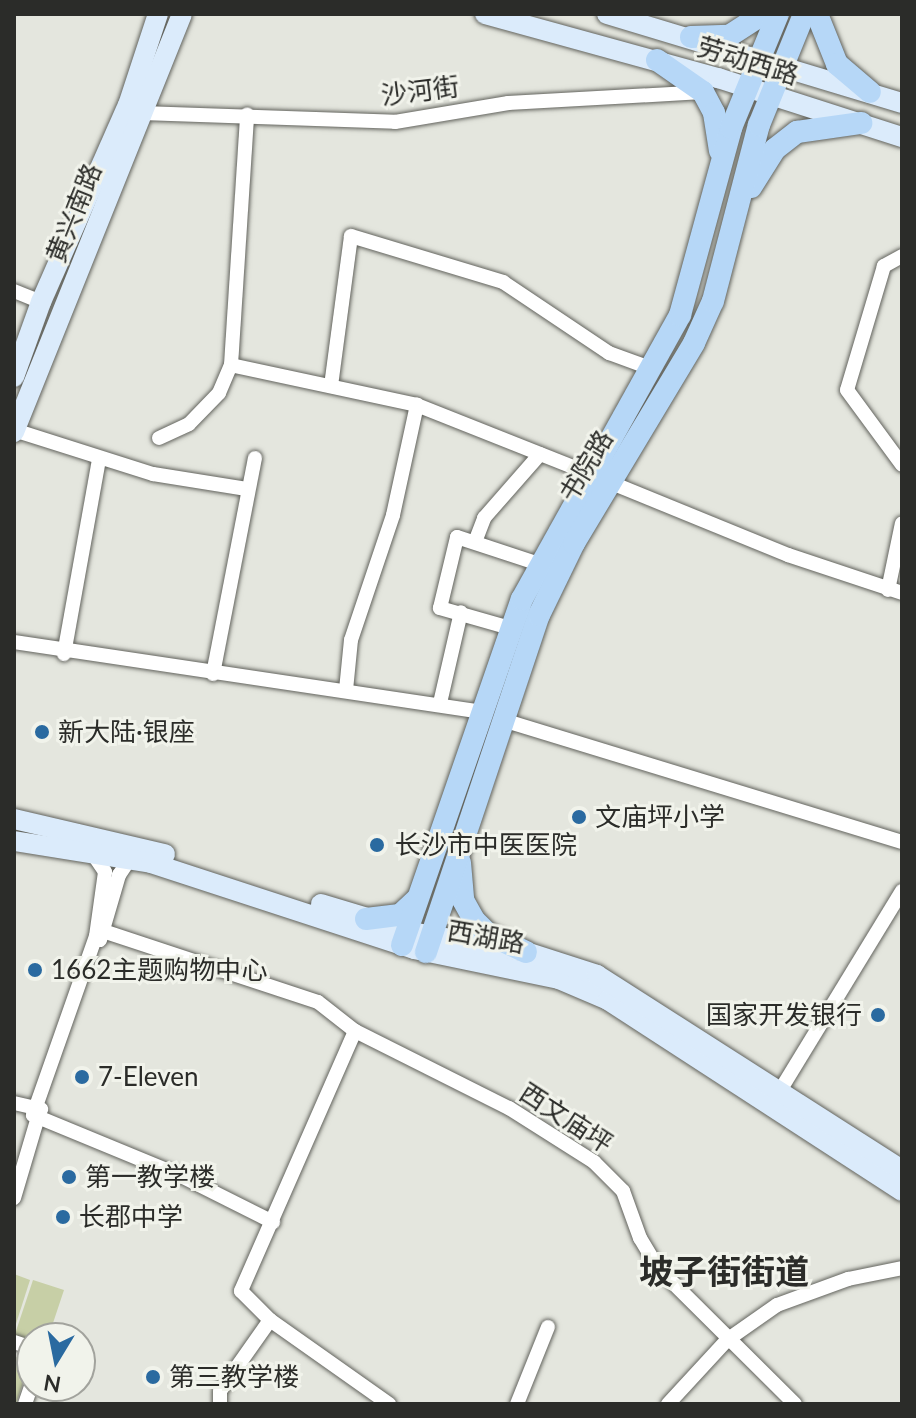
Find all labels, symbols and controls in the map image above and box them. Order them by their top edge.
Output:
street label: 劳动西路 [694,31,802,91]
street label: 沙河街 [379,71,461,111]
street label: 黄兴南路 [40,159,108,267]
street label: 书院路 [553,425,619,507]
place label: 新大陆·银座 [58,716,195,748]
marker: 新大陆·银座 [33,723,51,741]
place label: 文庙坪小学 [595,801,725,833]
marker: 文庙坪小学 [570,808,588,826]
place label: 长沙市中医医院 [395,829,577,861]
marker: 长沙市中医医院 [366,834,388,856]
street label: 西湖路 [445,915,527,959]
place label: 1662主题购物中心 [51,954,267,986]
marker: 1662主题购物中心 [26,961,44,979]
place label: 国家开发银行 [706,999,862,1031]
marker: 国家开发银行 [869,1006,887,1024]
place label: 7-Eleven [98,1061,199,1093]
marker: 7-Eleven [73,1068,91,1086]
street label: 西文庙坪 [514,1077,618,1159]
place label: 第一教学楼 [85,1161,215,1193]
marker: 第一教学楼 [60,1168,78,1186]
place label: 长郡中学 [79,1201,183,1233]
marker: 长郡中学 [54,1208,72,1226]
district label: 坡子街街道 [639,1251,809,1291]
north arrow [16,1322,96,1402]
place label: 第三教学楼 [169,1361,299,1393]
marker: 第三教学楼 [144,1368,162,1386]
text: N [41,1369,63,1399]

